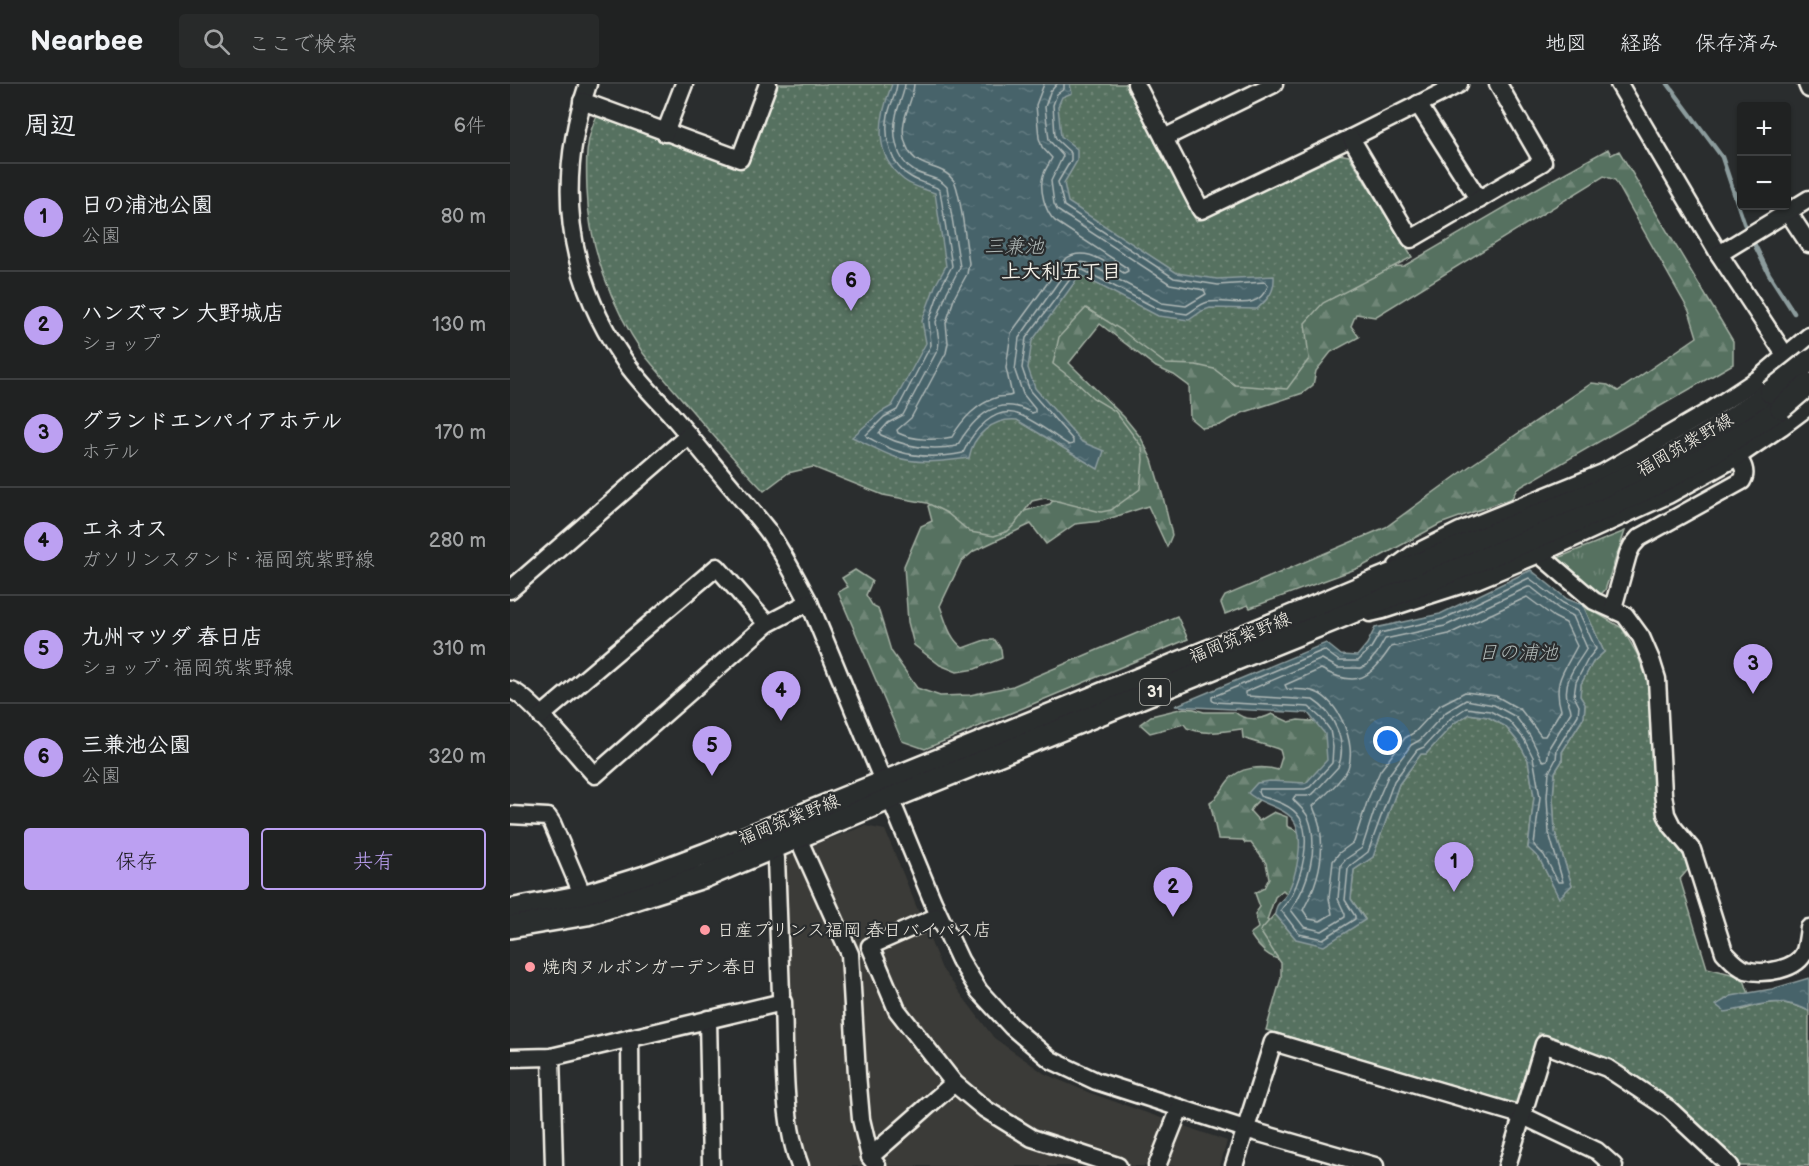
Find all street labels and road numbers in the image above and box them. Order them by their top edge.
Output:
street label: 福岡筑紫野線 [1633,409,1737,481]
street label: 福岡筑紫野線 [1186,608,1294,668]
road number: 31 [1140,679,1170,705]
street label: 福岡筑紫野線 [735,790,843,850]

